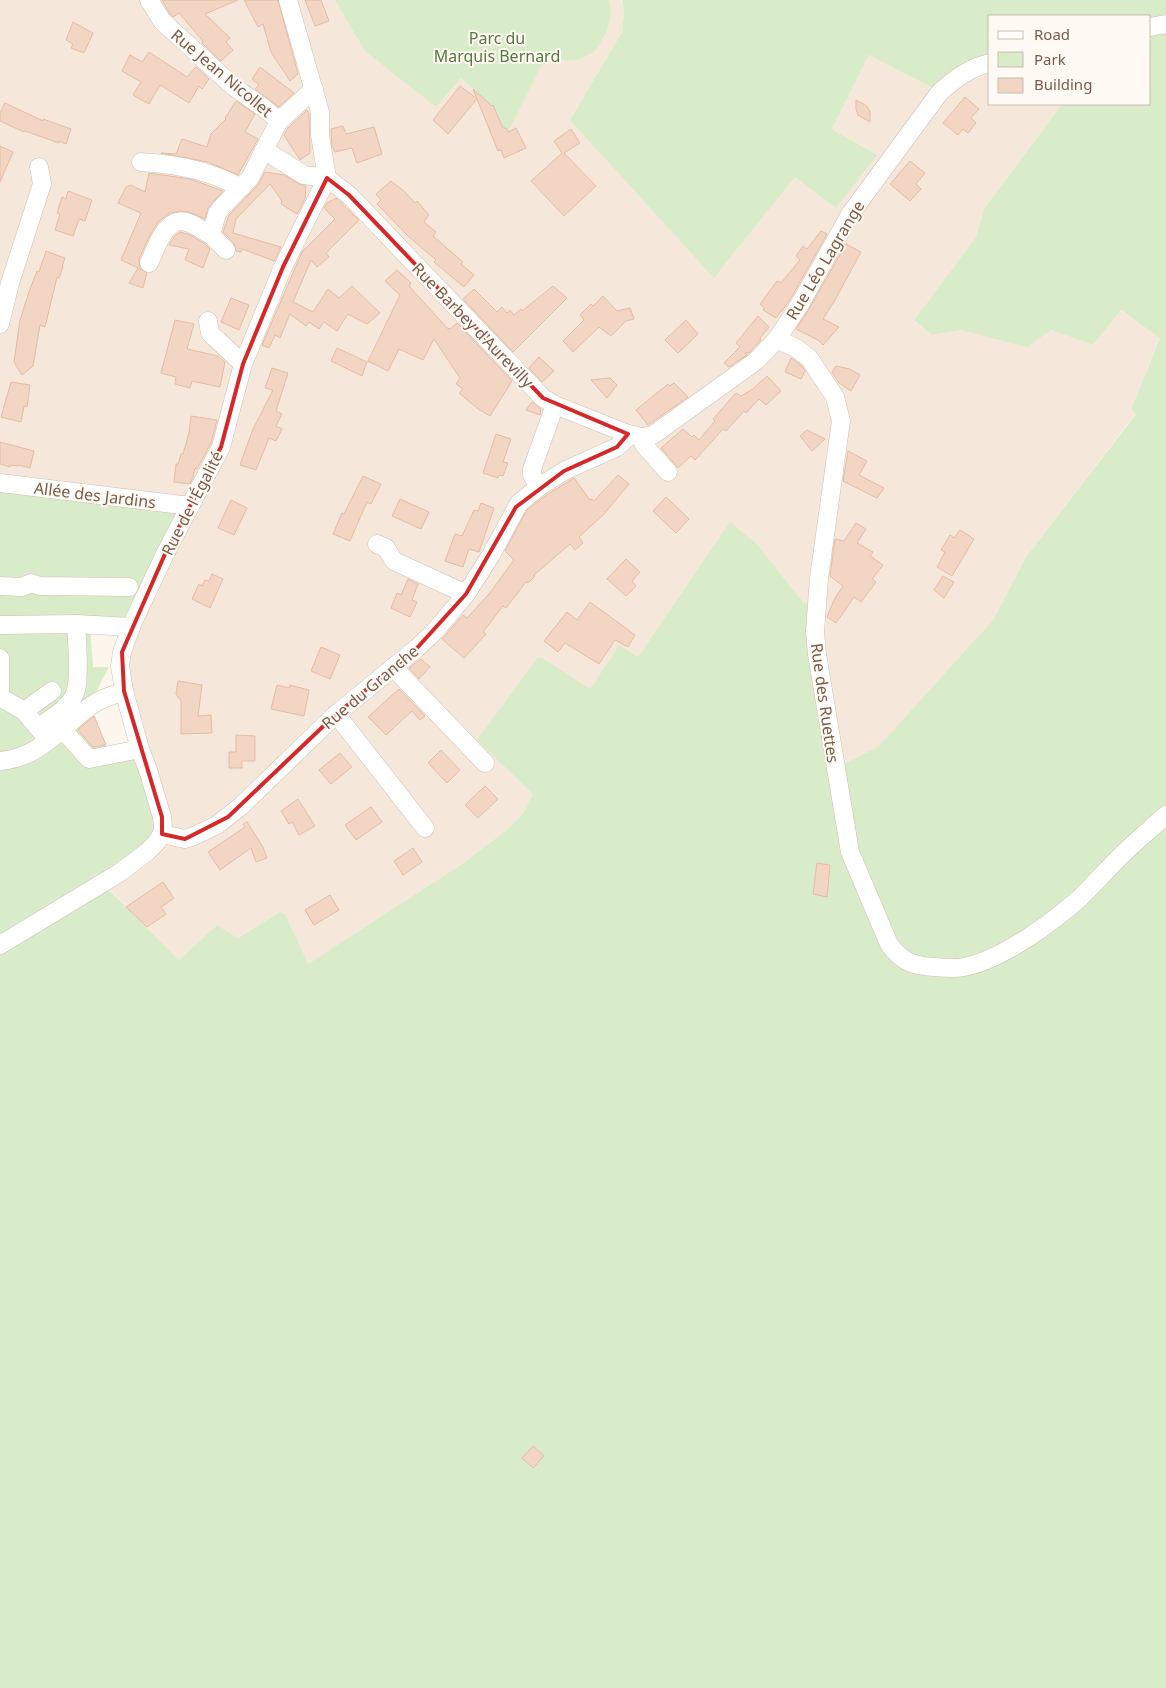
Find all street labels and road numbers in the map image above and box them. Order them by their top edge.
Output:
street label: Rue Jean Nicollet [167,24,278,122]
street label: Rue Léo Lagrange [781,196,869,324]
street label: Rue Barbey d'Aurevilly [407,258,539,393]
street label: Rue de l'Égalité [156,447,228,559]
street label: Allée des Jardins [33,477,157,513]
street label: Rue du Granche [317,640,423,734]
street label: Rue des Ruettes [806,642,844,764]

